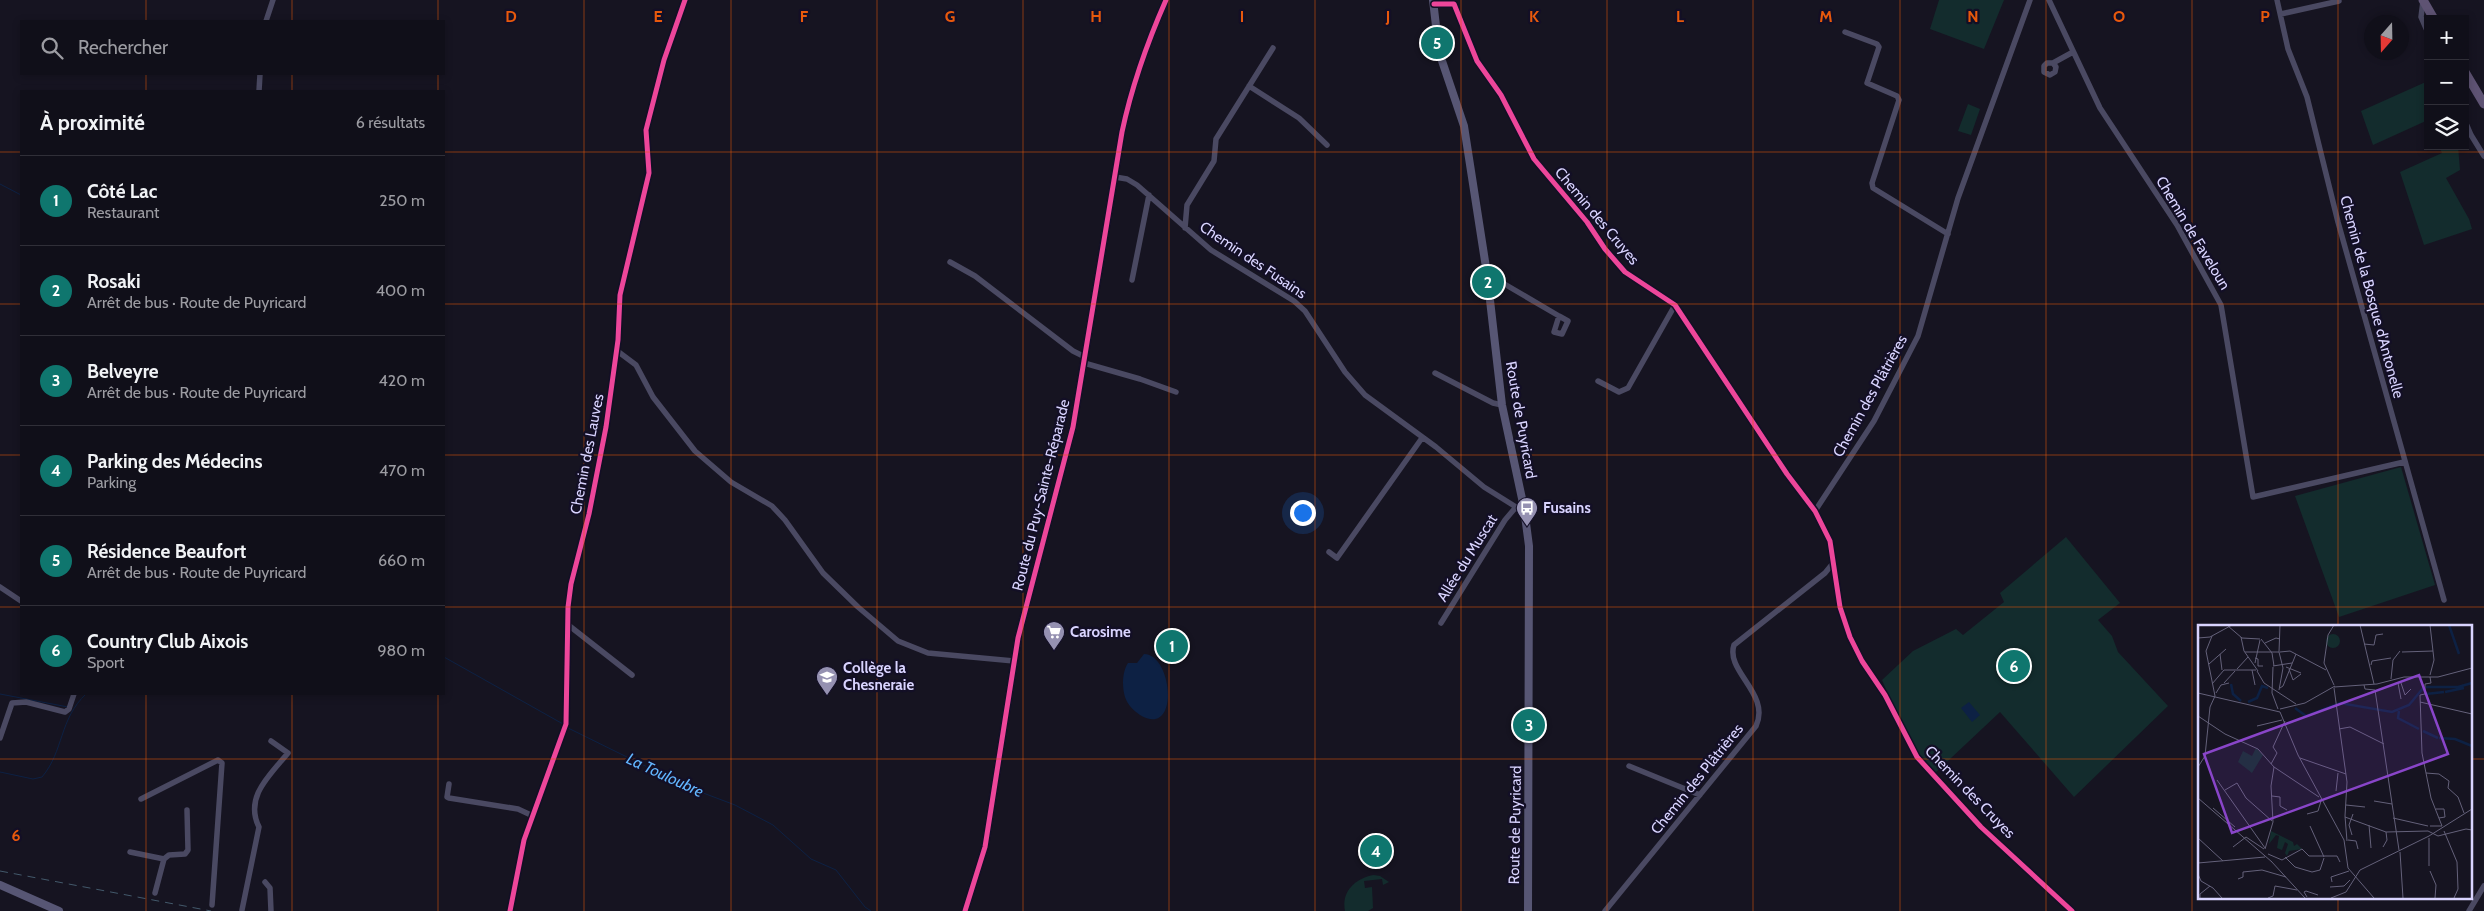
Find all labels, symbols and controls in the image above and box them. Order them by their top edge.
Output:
text: D [505,7,517,26]
text: E [653,7,663,26]
text: F [800,7,809,26]
text: G [945,7,955,26]
text: H [1090,7,1102,26]
text: I [1240,7,1244,26]
text: J [1385,7,1390,26]
text: K [1529,7,1539,26]
text: L [1676,7,1684,26]
text: M [1819,7,1833,26]
text: N [1967,7,1979,26]
text: O [2113,7,2125,26]
text: P [2260,7,2270,26]
north arrow [2364,15,2409,60]
map controls [2424,15,2469,150]
button: + [2424,15,2469,60]
search box [20,20,445,75]
pin: 5 [1421,24,1453,62]
icon: search [38,34,66,62]
text: Rechercher [78,36,168,59]
button: − [2424,60,2469,105]
button: layers [2424,105,2469,150]
text: À proximité [40,110,145,135]
text: 6 résultats [356,113,425,132]
street label: Chemin des Cruyes [1551,164,1643,268]
street label: Chemin de Faveloun [2152,173,2234,293]
text: Côté Lac [87,180,157,203]
text: 1 [53,191,59,210]
text: 250 m [379,191,425,210]
street label: Chemin de la Bosque d'Antonelle [2336,194,2408,401]
text: Restaurant [87,203,159,222]
street label: Chemin des Fusains [1196,218,1310,302]
pin: 2 [1472,263,1504,301]
text: Rosaki [87,270,141,293]
text: 2 [52,281,60,300]
text: 400 m [376,281,425,300]
text: Arrêt de bus · Route de Puyricard [87,293,306,312]
street label: Chemin des Plâtrières [1829,332,1911,460]
text: Belveyre [87,360,159,383]
street label: Route de Puyricard [1502,360,1540,480]
text: 3 [52,371,60,390]
text: 420 m [379,371,425,390]
text: Arrêt de bus · Route de Puyricard [87,383,306,402]
street label: Chemin des Lauves [566,392,608,516]
street label: Route du Puy-Sainte-Réparade [1008,397,1074,593]
text: Parking des Médecins [87,450,263,473]
text: 4 [51,461,61,480]
text: 470 m [379,461,425,480]
text: Parking [87,473,136,492]
bus stop icon: Fusains [1515,496,1539,527]
place label: Fusains [1543,499,1591,517]
your location [1290,500,1316,526]
street label: Allée du Muscat [1433,511,1501,605]
text: Résidence Beaufort [87,540,246,563]
text: 5 [52,551,60,570]
text: 660 m [378,551,425,570]
text: Arrêt de bus · Route de Puyricard [87,563,306,582]
supermarket icon: Carosime [1042,620,1066,651]
place label: Carosime [1070,623,1131,641]
inset map [2198,625,2472,898]
pin: 1 [1156,627,1188,665]
text: Country Club Aixois [87,630,248,653]
text: 6 [52,641,61,660]
text: 980 m [377,641,425,660]
pin: 6 [1998,647,2030,685]
text: Sport [87,653,124,672]
place label: Collège la Chesneraie [843,659,914,694]
school or university icon: Collège la Chesneraie [815,665,839,696]
pin: 3 [1513,706,1545,744]
street label: Chemin des Plâtrières [1647,720,1747,838]
street label: Chemin des Cruyes [1921,742,2019,842]
water label: La Touloubre [623,749,707,801]
street label: Route de Puyricard [1505,765,1525,885]
text: 6 [12,826,21,845]
pin: 4 [1360,832,1392,870]

